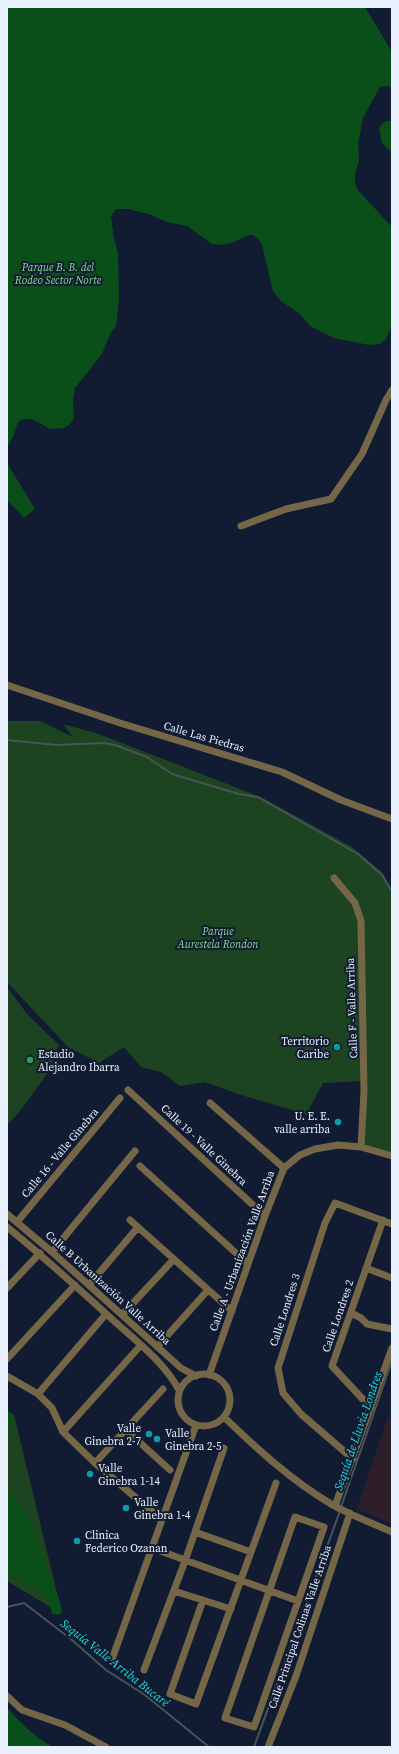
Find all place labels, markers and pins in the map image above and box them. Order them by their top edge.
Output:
place label: Territorio Caribe [281,1034,329,1062]
marker: Territorio Caribe [332,1042,342,1052]
place label: Estadio Alejandro Ibarra [38,1047,120,1075]
marker: Estadio Alejandro Ibarra [25,1055,35,1065]
place label: U. E. E. valle arriba [274,1109,330,1137]
marker: U. E. E. valle arriba [333,1117,343,1127]
place label: Valle Ginebra 2-7 [85,1421,141,1449]
place label: Valle Ginebra 2-5 [165,1426,222,1454]
marker: Valle Ginebra 2-7 [144,1429,154,1439]
marker: Valle Ginebra 2-5 [152,1434,162,1444]
place label: Valle Ginebra 1-14 [98,1461,160,1489]
marker: Valle Ginebra 1-14 [85,1469,95,1479]
place label: Valle Ginebra 1-4 [134,1495,191,1523]
marker: Valle Ginebra 1-4 [121,1503,131,1513]
place label: Clinica Federico Ozanan [85,1528,168,1556]
marker: Clinica Federico Ozanan [72,1536,82,1546]

